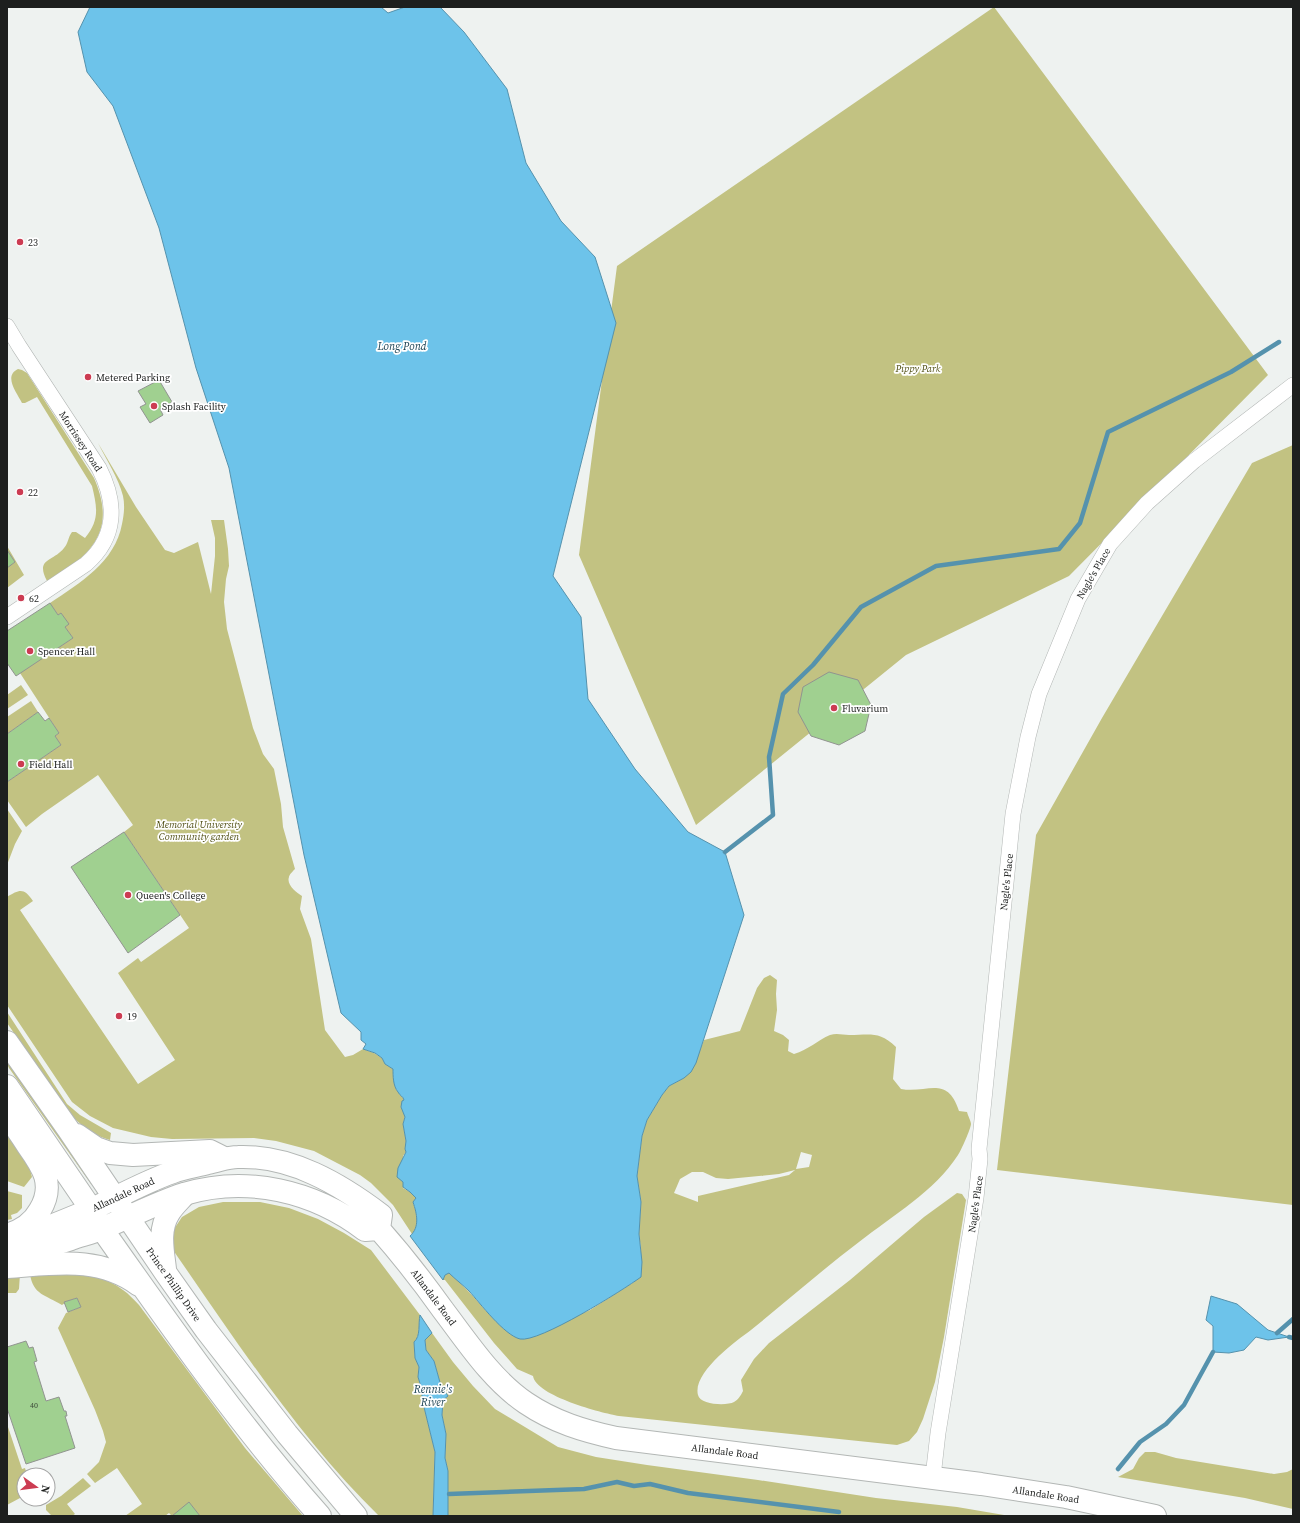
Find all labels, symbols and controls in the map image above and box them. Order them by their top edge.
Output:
place label: 23 [28,236,38,249]
marker: 23 [15,237,25,247]
water label: Long Pond [376,339,427,354]
park label: Pippy Park [894,362,941,375]
place label: Metered Parking [96,371,170,384]
marker: Metered Parking [83,372,93,382]
place label: Splash Facility [162,400,227,413]
marker: Splash Facility [149,401,159,411]
street label: Morrissey Road [56,409,105,474]
place label: 22 [28,486,38,499]
marker: 22 [15,487,25,497]
street label: Nagle's Place [1073,545,1113,601]
place label: 62 [29,592,39,605]
marker: 62 [16,593,26,603]
place label: Spencer Hall [38,645,95,658]
marker: Spencer Hall [25,646,35,656]
place label: Fluvarium [842,702,888,715]
marker: Fluvarium [829,703,839,713]
place label: Field Hall [29,758,72,771]
marker: Field Hall [16,759,26,769]
park label: Memorial University Community garden [155,818,242,843]
street label: Nagle's Place [997,853,1016,911]
place label: Queen's College [136,889,206,902]
marker: Queen's College [123,890,133,900]
place label: 19 [127,1010,137,1023]
marker: 19 [114,1011,124,1021]
street label: Allandale Road [90,1174,157,1215]
street label: Nagle's Place [965,1175,986,1233]
street label: Prince Phillip Drive [143,1245,204,1324]
street label: Allandale Road [408,1266,459,1328]
water label: Rennie's River [413,1382,452,1410]
house number: 40 [30,1400,38,1411]
street label: Allandale Road [691,1441,759,1462]
north arrow [16,1467,56,1507]
street label: Allandale Road [1012,1483,1081,1506]
text: N [37,1484,53,1495]

